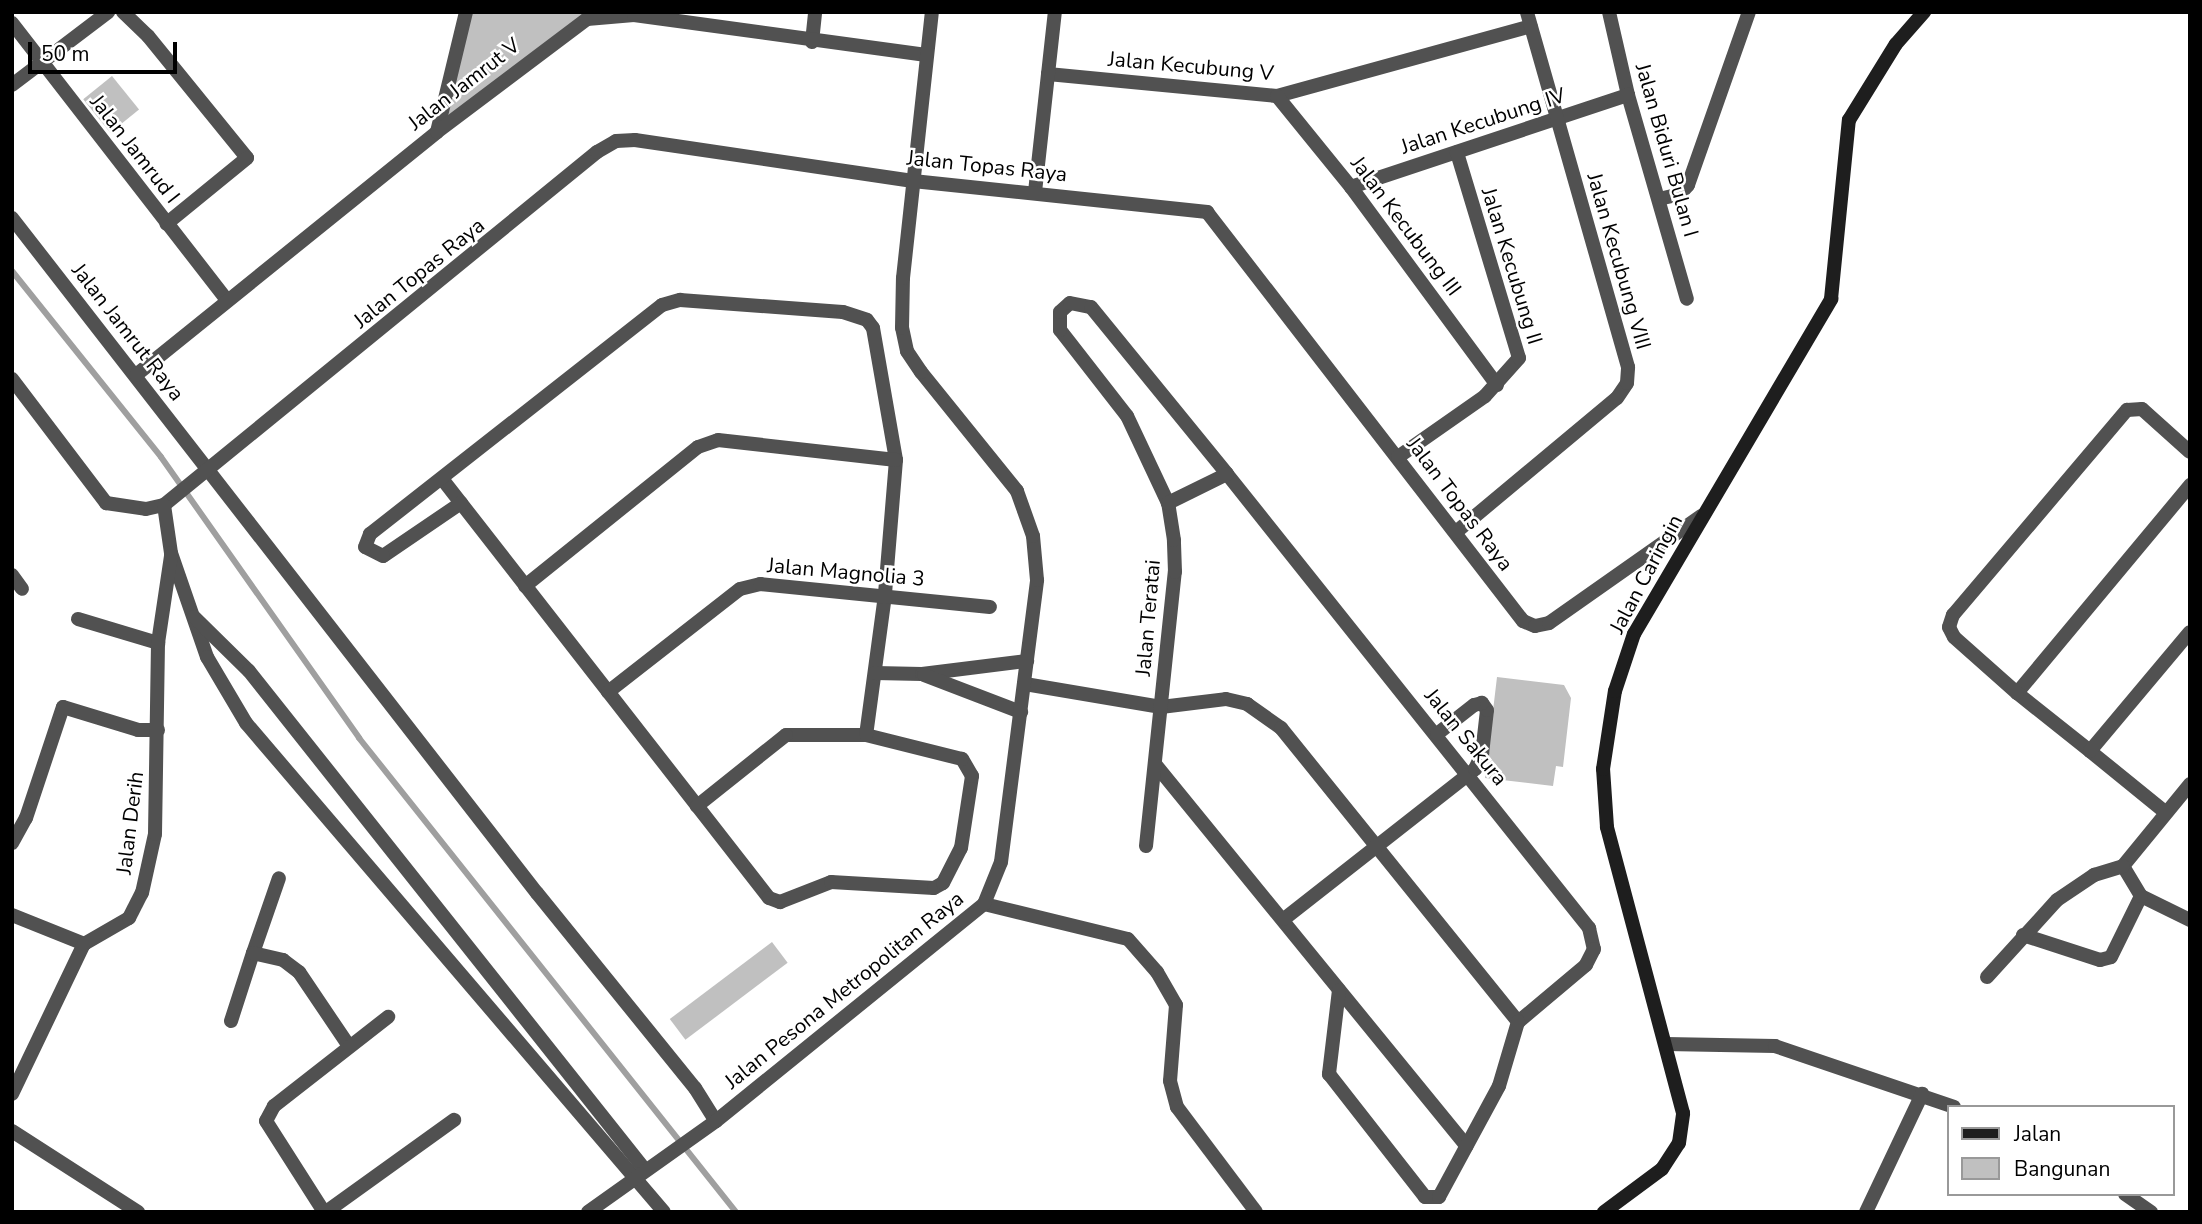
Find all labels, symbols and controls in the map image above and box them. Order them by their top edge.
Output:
scale bar [32,28,180,72]
street label: Jalan Jamrut V [403,33,525,135]
text: 50 m [41,40,90,68]
street label: Jalan Kecubung V [1107,46,1275,86]
street label: Jalan Biduri Bulan I [1630,60,1704,240]
street label: Jalan Kecubung IV [1397,82,1569,160]
street label: Jalan Jamrud I [85,90,185,208]
street label: Jalan Topas Raya [906,145,1068,187]
street label: Jalan Kecubung III [1345,151,1467,301]
street label: Jalan Kecubung VIII [1582,170,1656,352]
street label: Jalan Kecubung II [1476,185,1548,347]
street label: Jalan Topas Raya [349,213,489,333]
street label: Jalan Jamrut Raya [67,258,189,406]
street label: Jalan Topas Raya [1402,432,1518,576]
street label: Jalan Caringin [1604,510,1688,638]
street label: Jalan Magnolia 3 [766,553,926,591]
street label: Jalan Teratai [1130,559,1166,677]
street label: Jalan Sakura [1419,683,1513,791]
street label: Jalan Derih [111,770,149,876]
street label: Jalan Pesona Metropolitan Raya [720,886,968,1094]
legend [1946,1105,2174,1196]
text: Jalan [2014,1120,2061,1148]
text: Bangunan [2014,1155,2110,1183]

